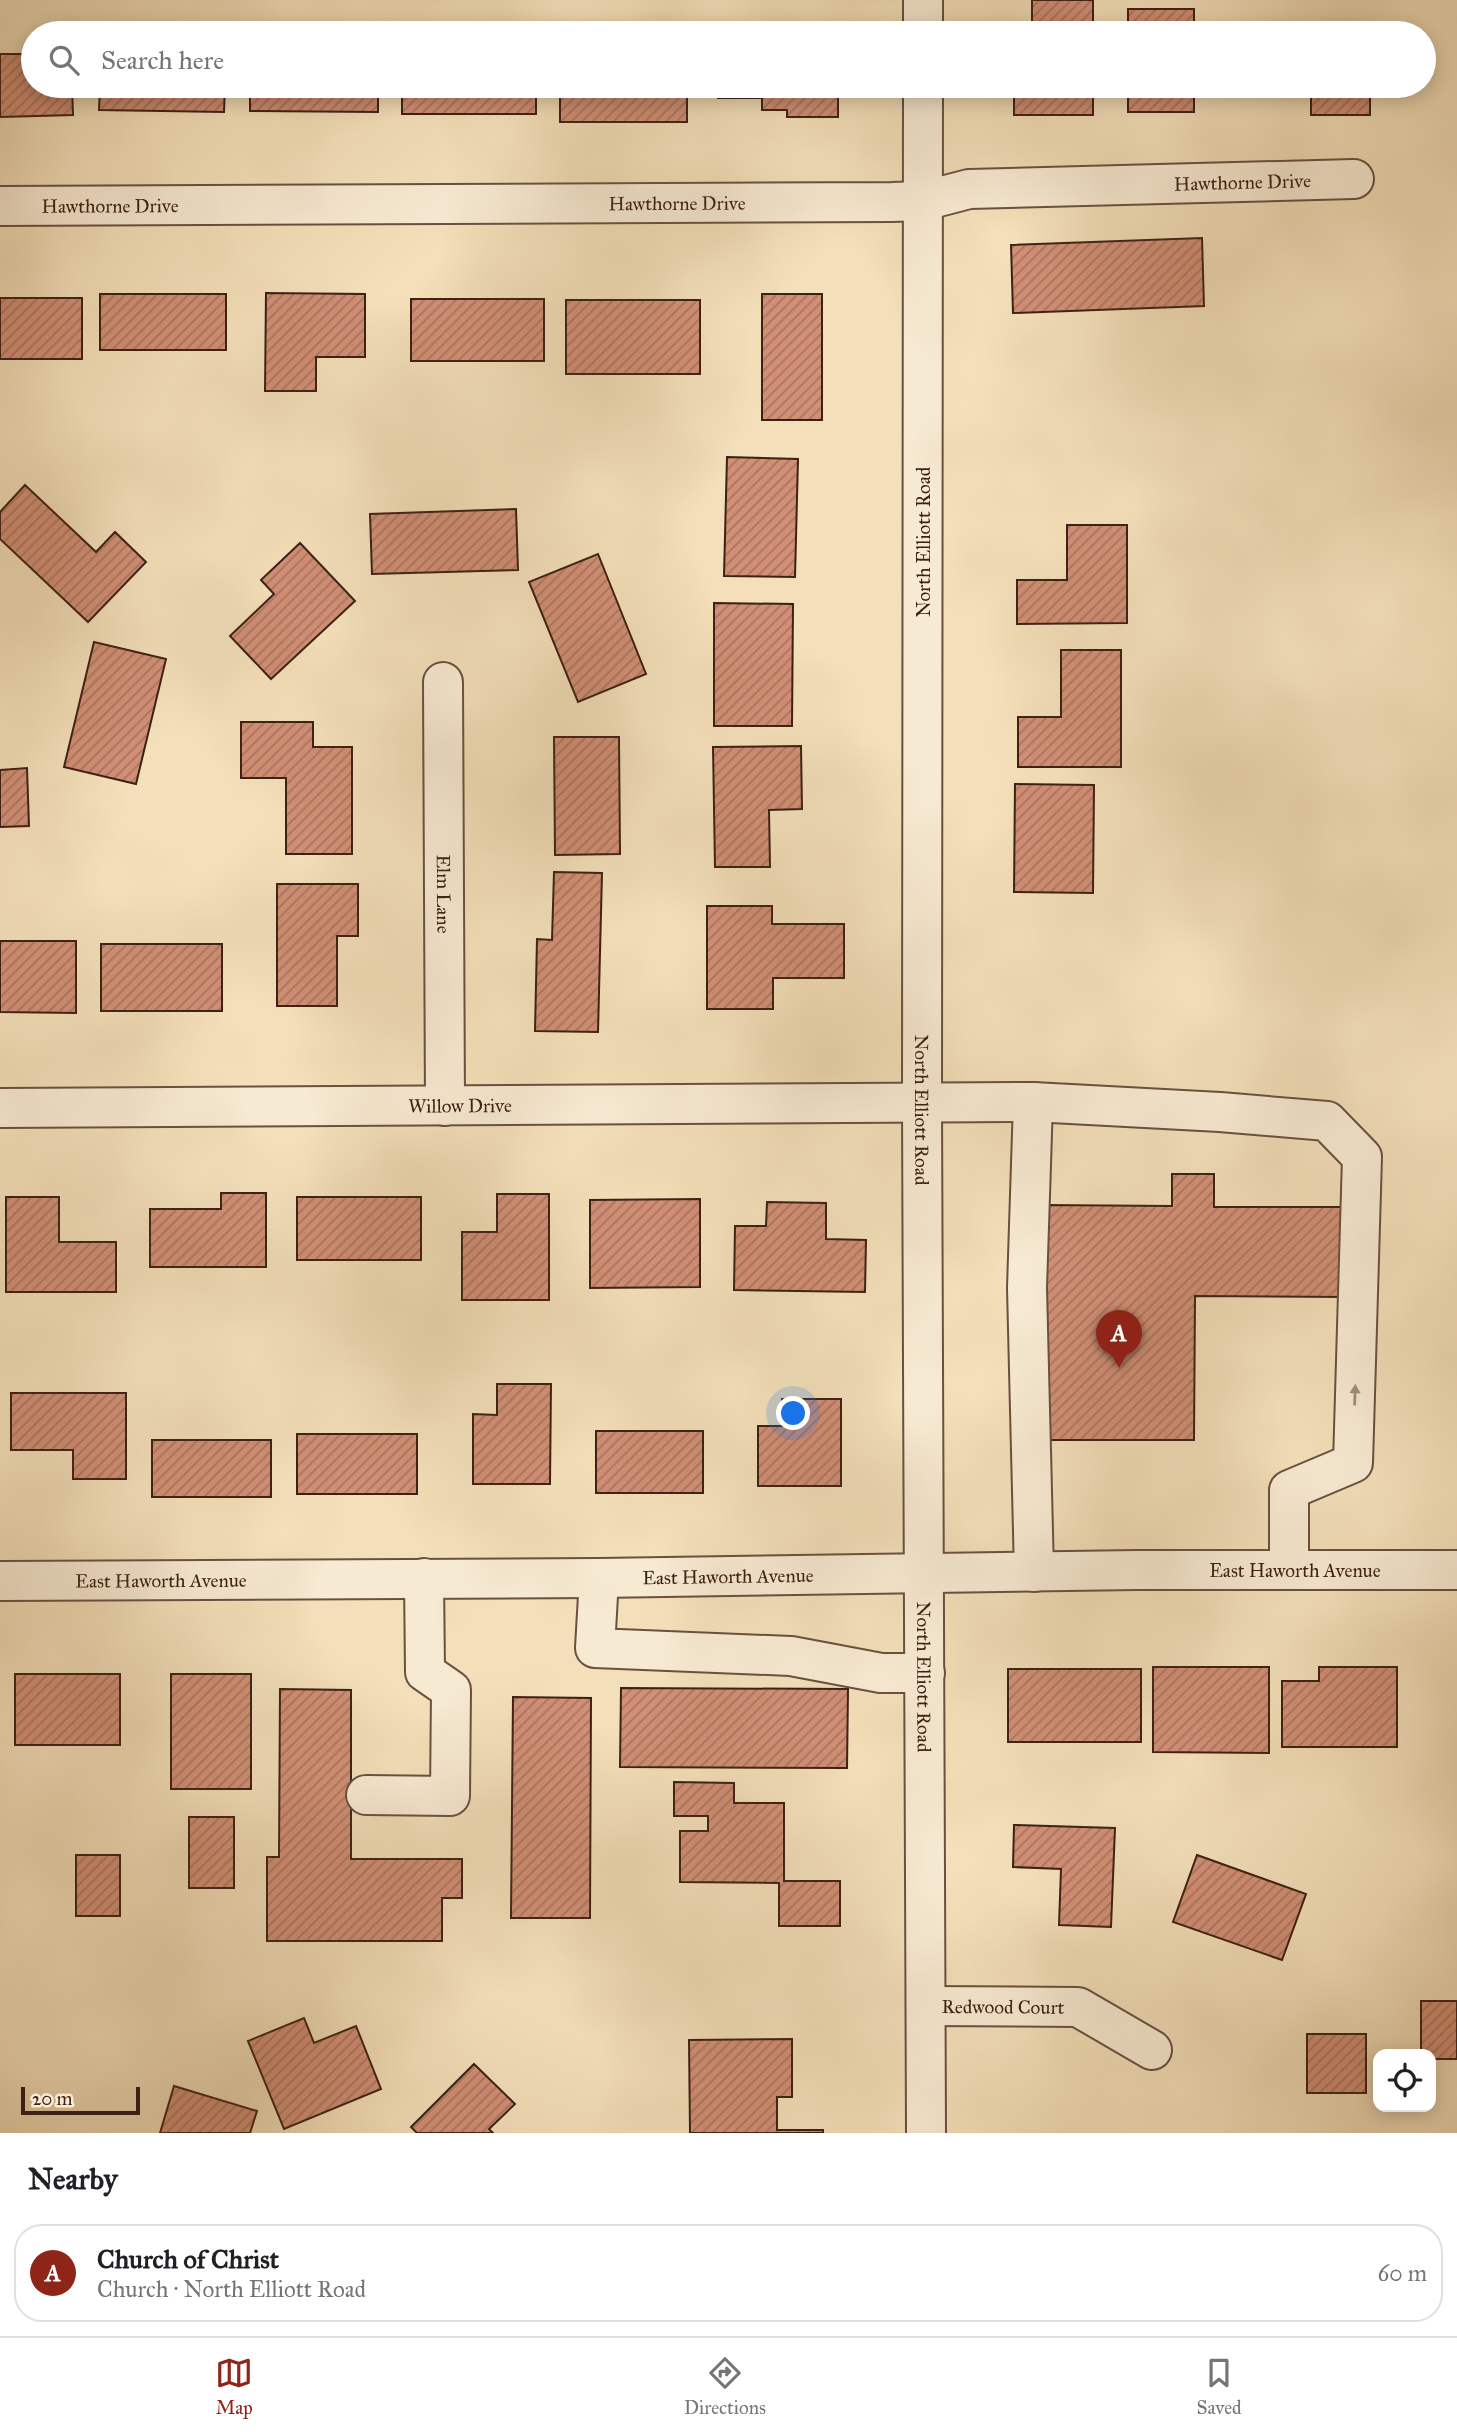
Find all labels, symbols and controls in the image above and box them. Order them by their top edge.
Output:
search box [21,21,1436,98]
icon: search [45,41,83,79]
text: Search here [101,44,224,76]
street label: Hawthorne Drive [1174,169,1311,195]
street label: Hawthorne Drive [608,191,746,215]
street label: Hawthorne Drive [41,194,179,217]
street label: North Elliott Road [912,466,935,617]
street label: Elm Lane [432,854,456,934]
street label: North Elliott Road [910,1035,934,1186]
street label: Willow Drive [408,1094,512,1117]
pin: A [1096,1310,1142,1368]
one-way arrow [1349,1384,1361,1406]
your location [776,1396,810,1430]
street label: East Haworth Avenue [1209,1559,1381,1582]
street label: East Haworth Avenue [642,1563,814,1589]
street label: East Haworth Avenue [75,1568,247,1592]
street label: North Elliott Road [912,1602,936,1753]
street label: Redwood Court [942,1995,1065,2018]
map controls [1373,2049,1436,2112]
button: locate [1373,2049,1436,2112]
scale bar [21,2084,140,2116]
text: 20 m [32,2087,73,2110]
text: Nearby [28,2161,118,2197]
text: Church of Christ [97,2243,279,2275]
text: A [45,2259,61,2287]
text: 60 m [1378,2259,1427,2287]
text: Church · North Elliott Road [97,2275,366,2303]
tab: Map [215,2354,253,2419]
tab: Directions [684,2354,766,2419]
tab: Saved [1197,2354,1242,2419]

